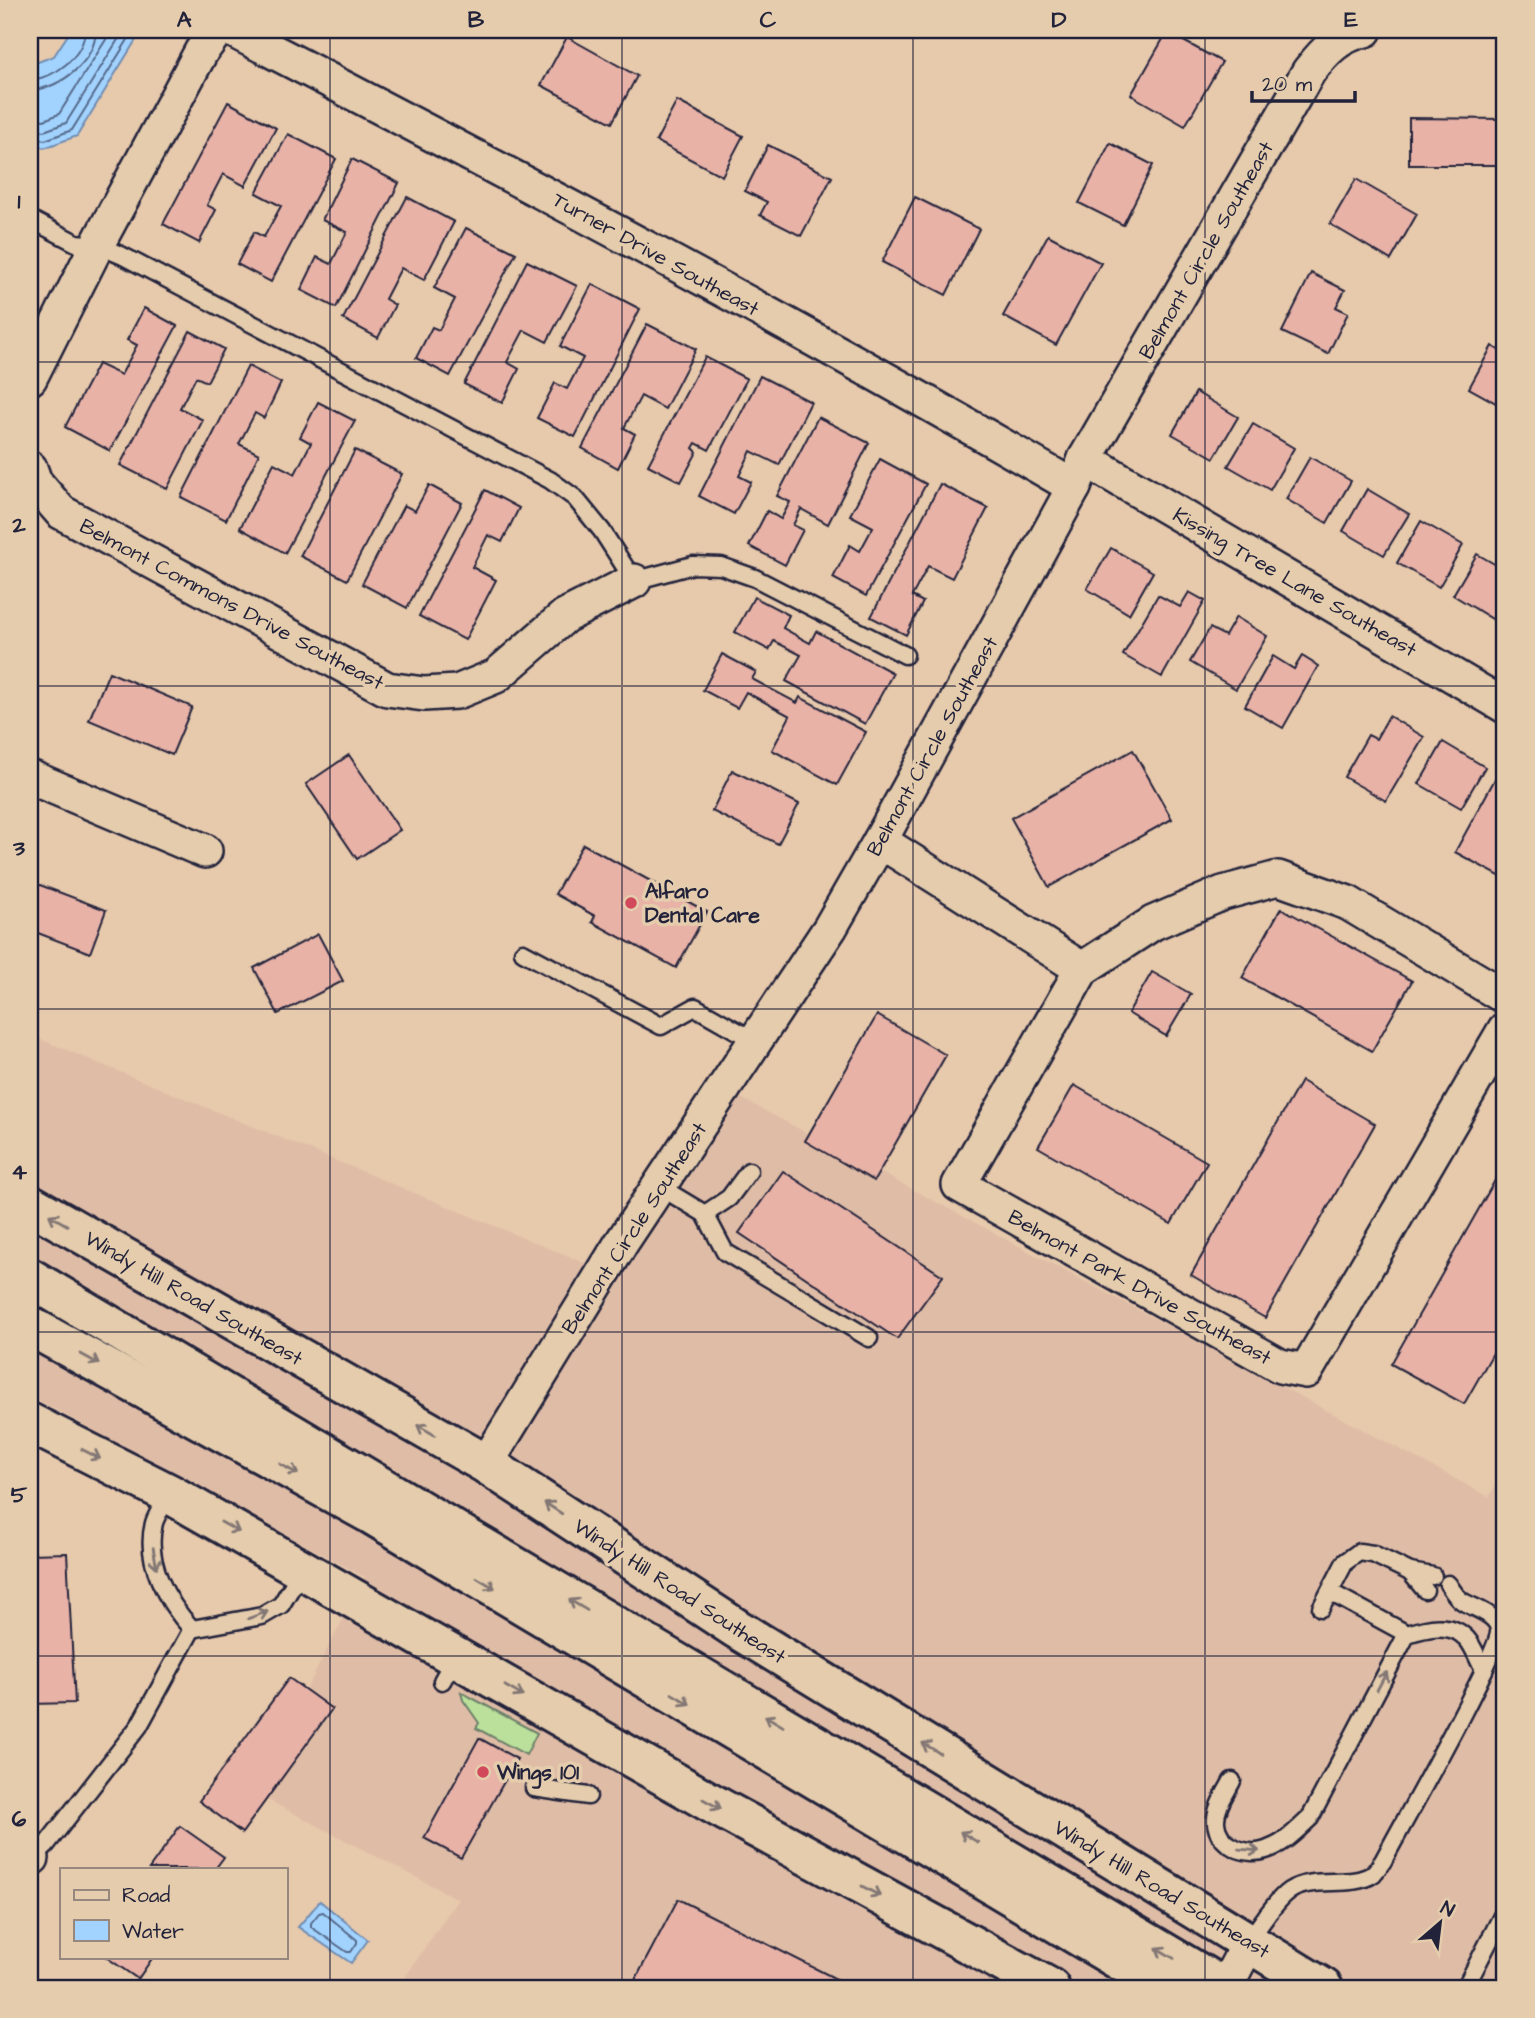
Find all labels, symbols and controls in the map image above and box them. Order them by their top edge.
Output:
text: A [177,4,192,36]
text: B [468,4,485,36]
text: C [760,4,777,36]
text: D [1052,4,1067,36]
text: E [1344,4,1358,36]
scale bar [1252,60,1355,104]
text: 20 m [1262,70,1313,99]
street label: Belmont Circle Southeast [1132,136,1281,364]
text: 1 [18,185,21,217]
street label: Turner Drive Southeast [547,185,765,324]
street label: Kissing Tree Lane Southeast [1167,501,1422,666]
text: 2 [11,509,26,541]
street label: Belmont Commons Drive Southeast [75,512,389,697]
street label: Belmont Circle Southeast [860,631,1005,861]
text: 3 [12,832,25,864]
place label: Alfaro Dental Care [645,877,761,930]
marker: Alfaro Dental Care [623,895,639,911]
street label: Belmont Circle Southeast [555,1116,714,1340]
text: 4 [11,1156,27,1188]
street label: Belmont Park Drive Southeast [1003,1203,1277,1372]
one-way arrow [49,1213,69,1227]
street label: Windy Hill Road Southeast [78,1224,309,1375]
one-way arrow [79,1352,99,1366]
one-way arrow [417,1423,437,1437]
one-way arrow [80,1447,101,1461]
one-way arrow [278,1462,298,1476]
text: 5 [11,1479,28,1511]
one-way arrow [543,1501,563,1515]
street label: Windy Hill Road Southeast [567,1512,792,1673]
one-way arrow [219,1521,240,1534]
one-way arrow [149,1546,162,1569]
one-way arrow [475,1576,495,1590]
one-way arrow [569,1597,589,1611]
one-way arrow [247,1608,269,1621]
one-way arrow [1376,1671,1389,1692]
one-way arrow [504,1684,524,1698]
one-way arrow [671,1692,691,1706]
one-way arrow [764,1714,784,1728]
one-way arrow [921,1741,941,1755]
place label: Wings 101 [496,1758,579,1789]
marker: Wings 101 [475,1764,491,1780]
one-way arrow [701,1798,722,1811]
text: 6 [12,1803,27,1835]
street label: Windy Hill Road Southeast [1047,1813,1276,1968]
one-way arrow [960,1830,980,1844]
one-way arrow [1237,1844,1260,1857]
legend [60,1868,287,1958]
text: Road [122,1881,170,1910]
one-way arrow [861,1884,881,1898]
north arrow [1406,1888,1476,1958]
text: N [1436,1895,1459,1924]
text: Water [122,1917,184,1946]
one-way arrow [1155,1946,1175,1960]

